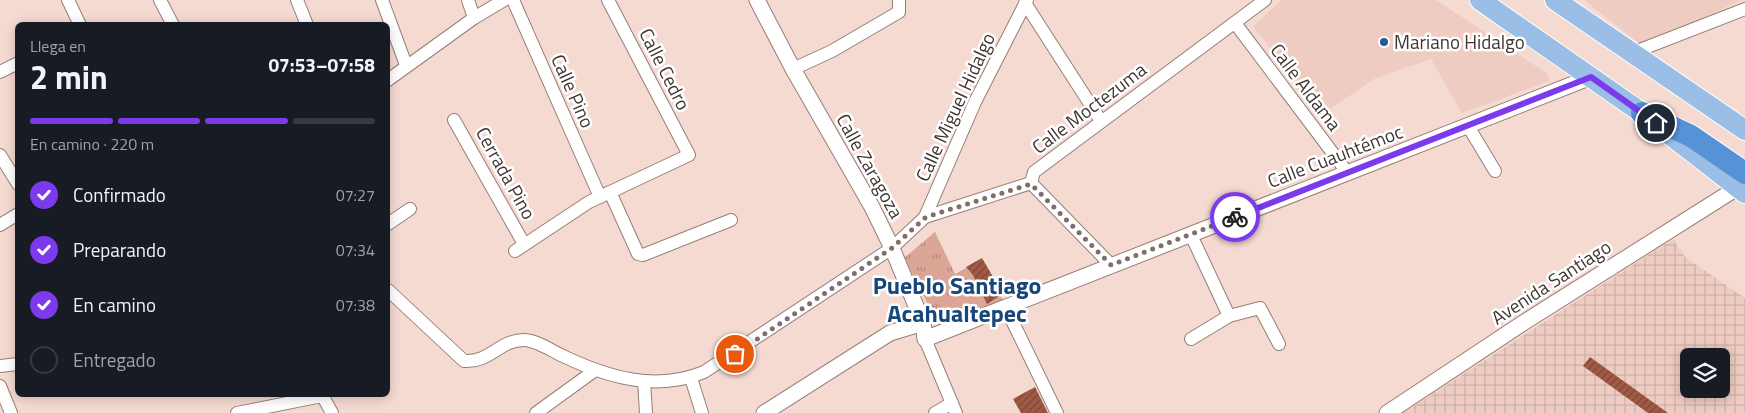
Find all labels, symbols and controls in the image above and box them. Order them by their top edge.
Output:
street label: Calle Cedro [632,23,698,115]
place label: Mariano Hidalgo [1394,27,1525,56]
street label: Calle Miguel Hidalgo [907,28,1002,186]
text: Llega en [30,34,86,58]
marker: Mariano Hidalgo [1378,36,1390,48]
street label: Calle Aldama [1264,37,1349,137]
street label: Calle Pino [544,49,603,132]
text: 07:53–07:58 [268,50,375,79]
text: 2 min [30,53,108,101]
street label: Calle Moctezuma [1025,55,1153,160]
pin [1635,102,1677,144]
street label: Calle Zaragoza [830,108,911,224]
icon: home [1642,109,1670,137]
street label: Calle Cuauhtémoc [1263,116,1407,195]
street label: Cerrada Pino [469,121,544,224]
text: En camino · 220 m [30,132,154,156]
text: Confirmado [73,180,166,209]
icon: check [30,181,58,209]
text: 07:27 [336,183,375,207]
courier [1210,192,1260,242]
icon: bike [1221,203,1249,231]
street label: Avenida Santiago [1485,232,1616,331]
text: Preparando [73,235,166,264]
icon: check [30,236,58,264]
text: 07:34 [336,238,375,262]
district label: Pueblo Santiago Acahualtepec [873,267,1041,331]
text: En camino [73,290,156,319]
icon: check [30,291,58,319]
text: 07:38 [336,293,375,317]
pin [714,333,756,375]
icon: bag [721,340,749,368]
text: Entregado [73,345,156,374]
map controls [1680,348,1730,398]
button: layers [1680,348,1730,398]

